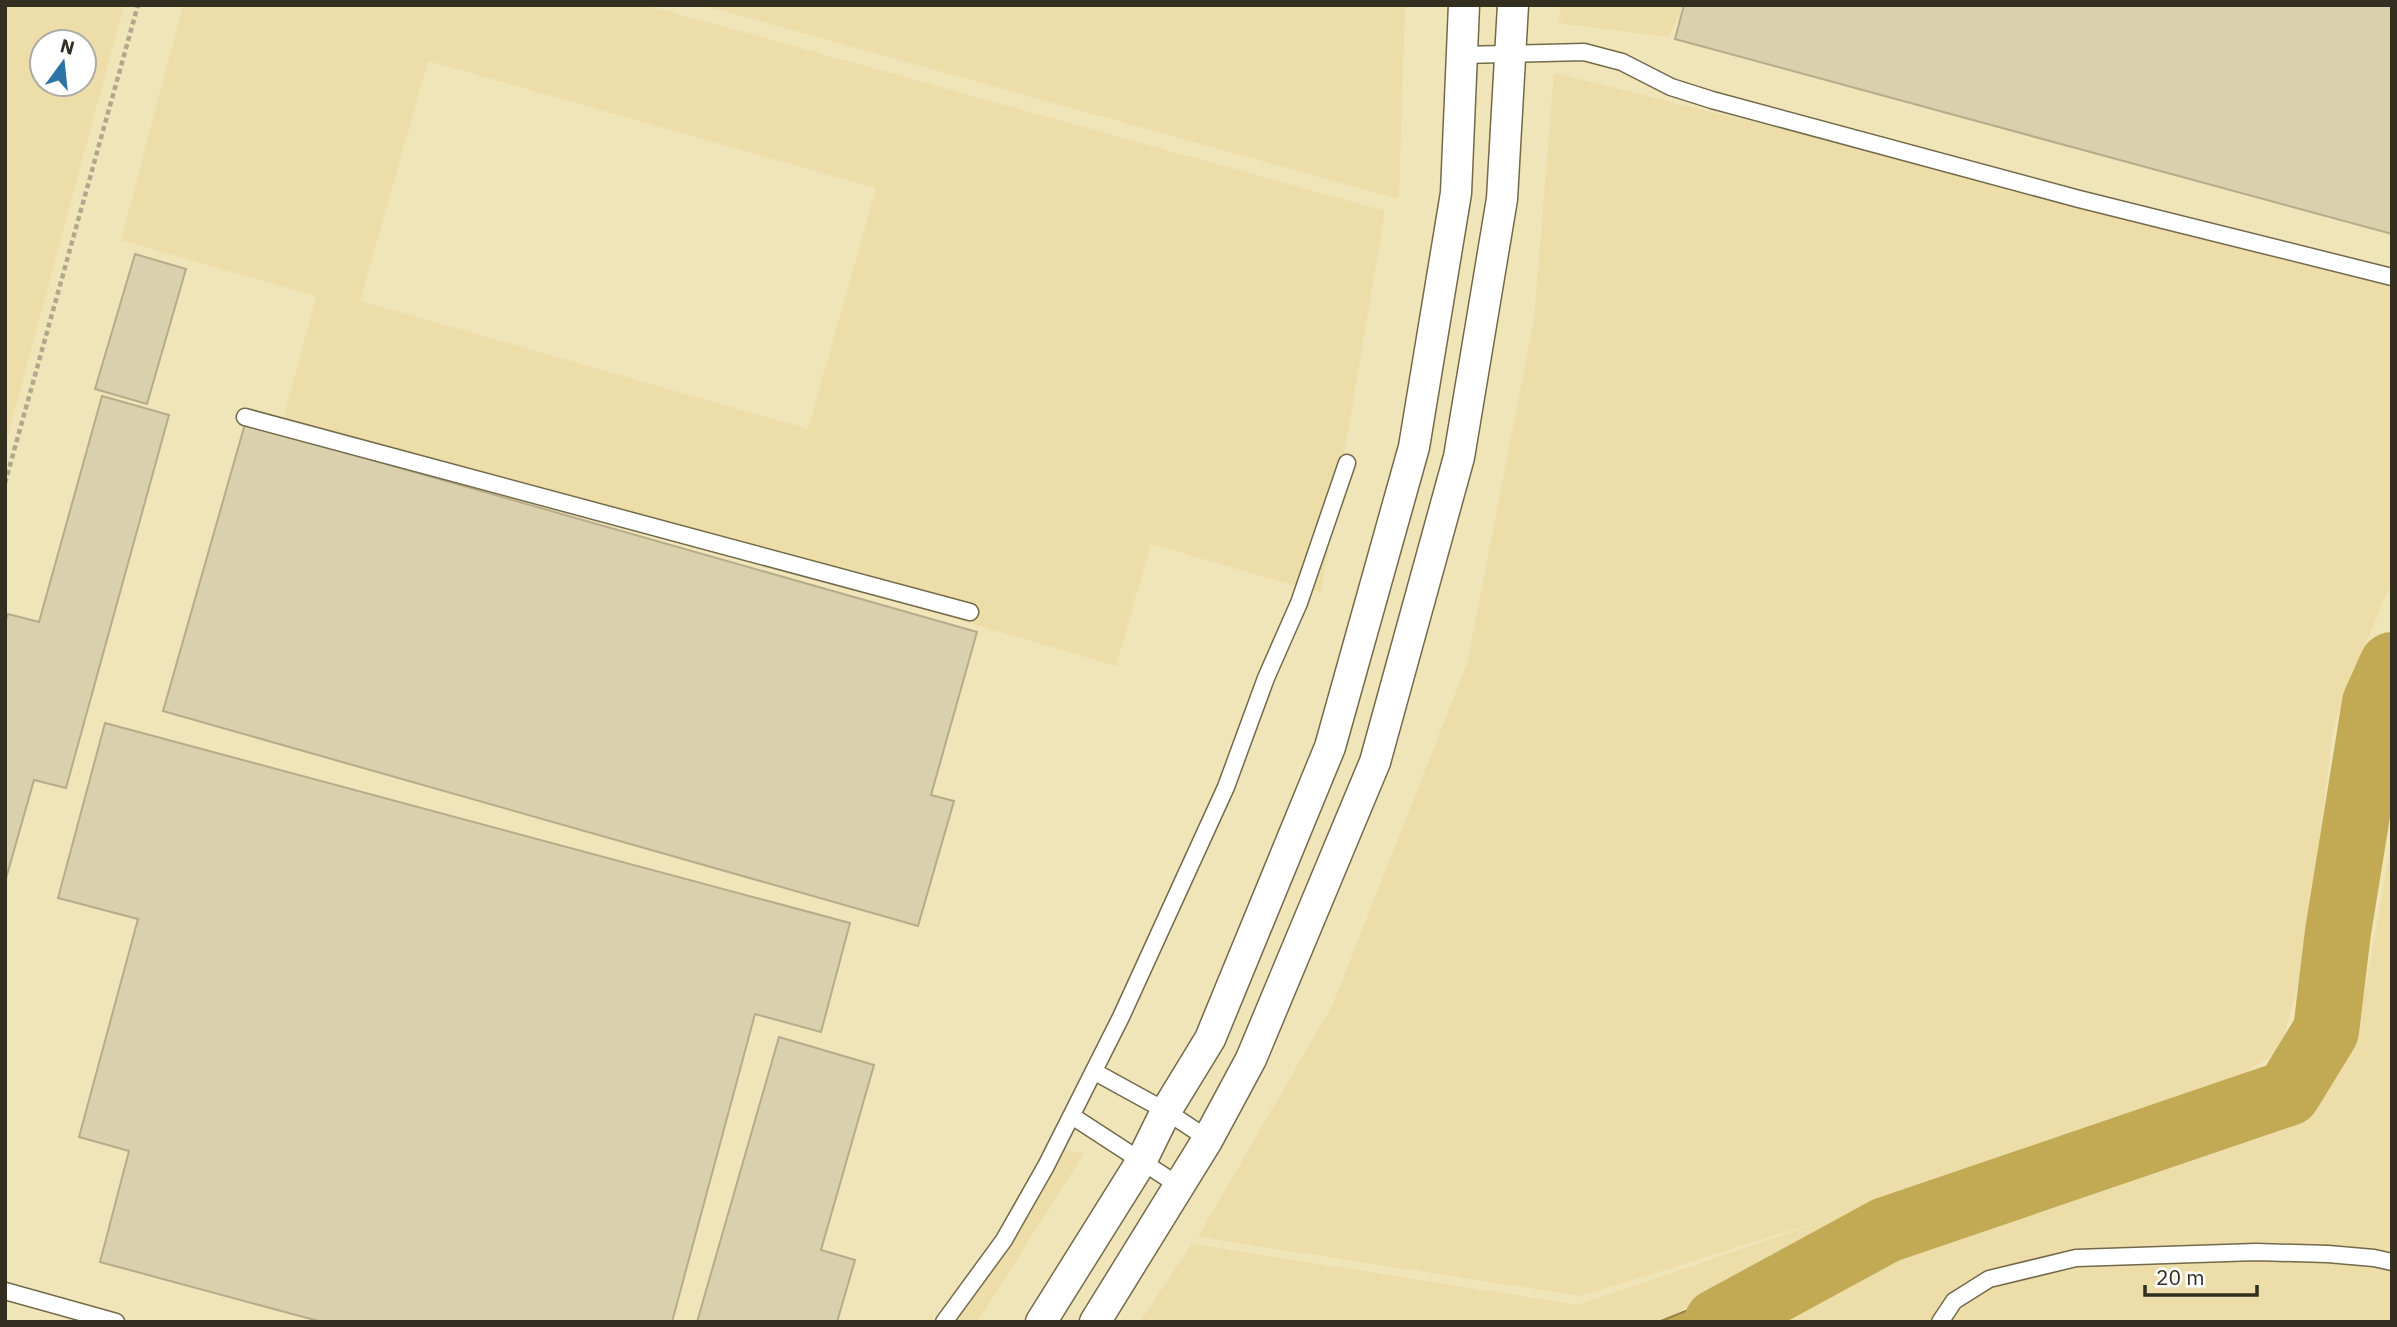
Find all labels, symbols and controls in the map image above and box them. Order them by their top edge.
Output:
north arrow [28,28,98,98]
text: N [58,33,77,60]
scale bar [2145,1254,2257,1298]
text: 20 m [2156,1263,2205,1291]

